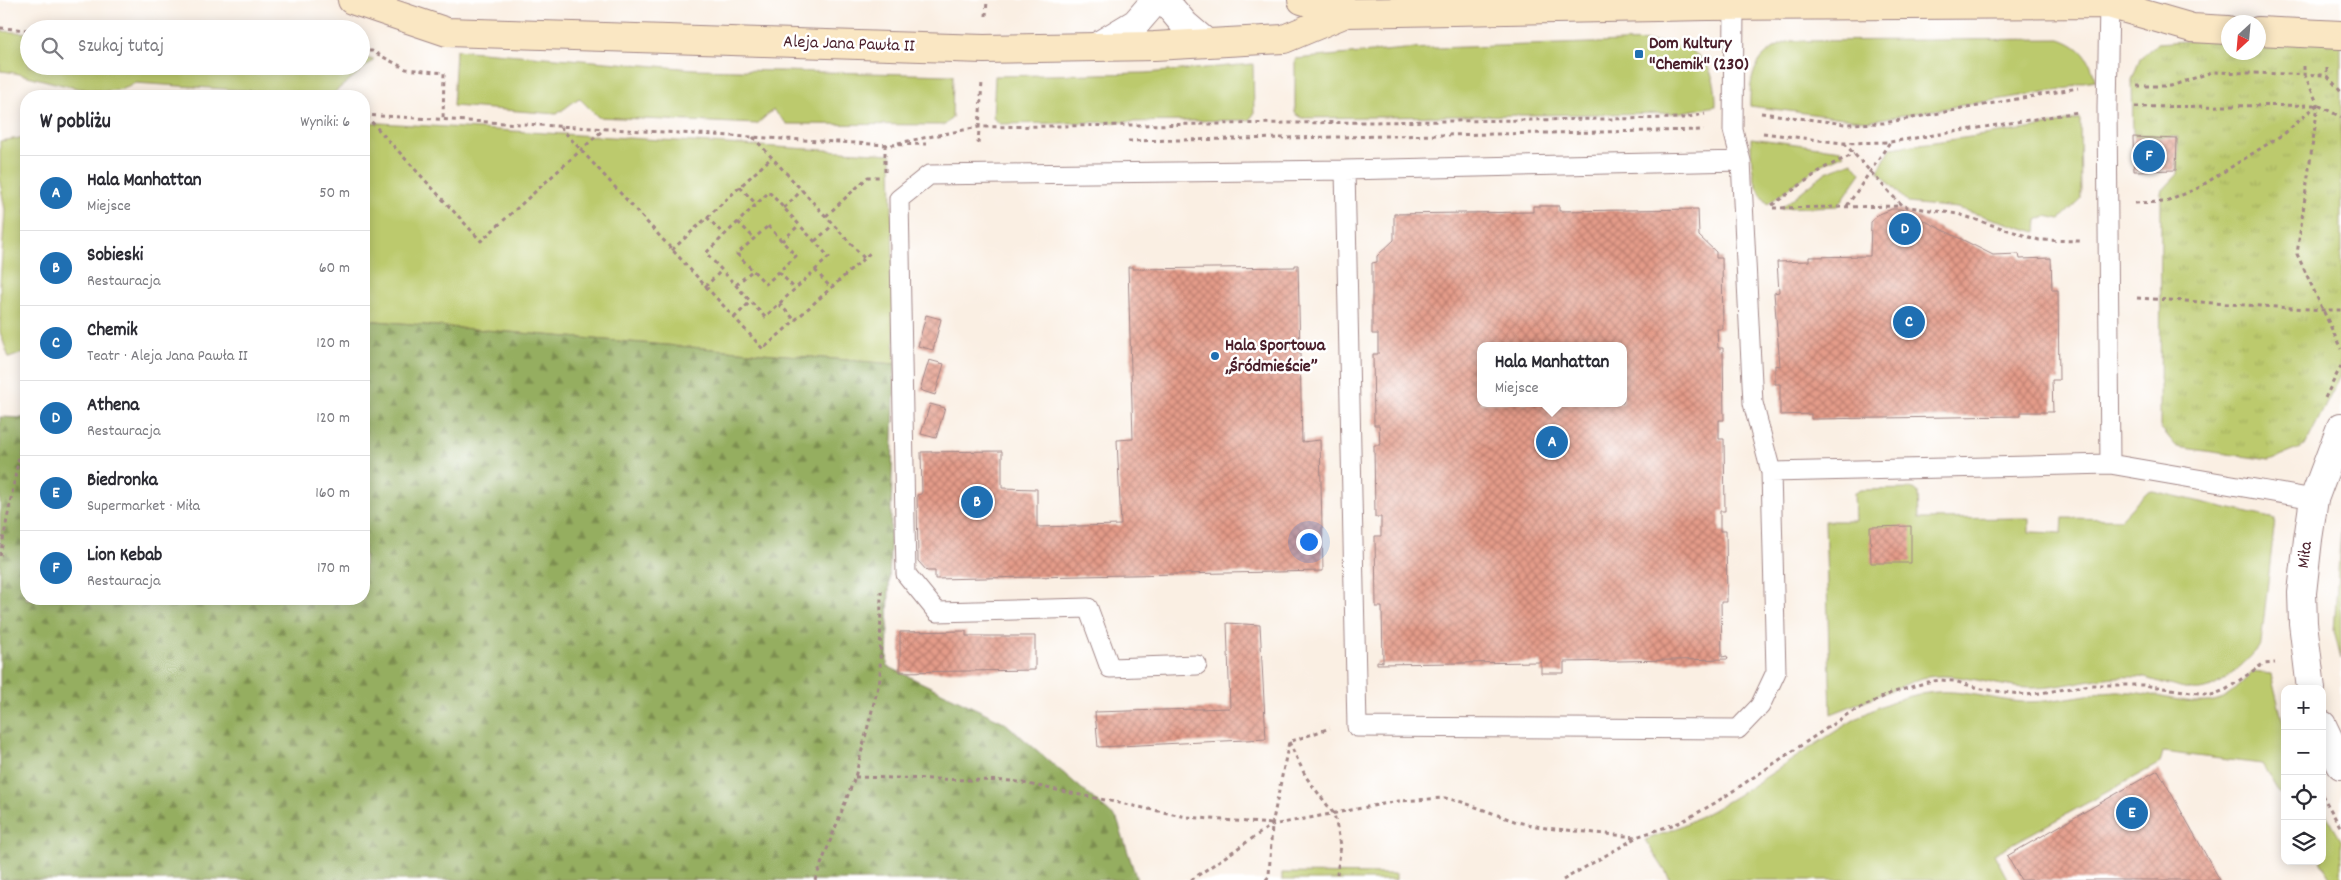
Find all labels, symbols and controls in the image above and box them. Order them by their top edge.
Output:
north arrow [2221,15,2266,60]
search box [20,20,370,75]
street label: Aleja Jana Pawła II [783,30,916,60]
place label: Dom Kultury "Chemik" (230) [1649,32,1749,78]
icon: search [38,34,66,62]
text: Szukaj tutaj [78,34,164,61]
marker: Dom Kultury "Chemik" (230) [1633,48,1645,60]
text: W pobliżu [40,108,111,138]
text: Wyniki: 6 [300,111,350,134]
pin: F [2133,137,2165,175]
text: Hala Manhattan [87,168,202,195]
text: A [52,182,60,205]
text: 50 m [319,182,350,205]
text: Miejsce [87,195,131,218]
pin: D [1889,210,1921,248]
text: Sobieski [87,243,143,270]
text: B [52,257,60,280]
text: 60 m [319,257,350,280]
text: Restauracja [87,270,160,293]
pin: C [1893,303,1925,341]
text: Chemik [87,318,138,345]
text: C [52,332,60,355]
text: 120 m [316,332,350,355]
place label: Hala Sportowa „Śródmieście” [1225,334,1326,380]
popup [1477,342,1627,407]
text: Teatr · Aleja Jana Pawła II [87,345,248,368]
marker: Hala Sportowa „Śródmieście” [1209,350,1221,362]
text: Hala Manhattan [1495,350,1609,377]
text: Miejsce [1495,377,1538,400]
text: Athena [87,393,139,420]
text: D [52,407,60,430]
text: 120 m [316,407,350,430]
text: Restauracja [87,420,160,443]
pin: A [1536,423,1568,461]
text: Biedronka [87,468,158,495]
text: E [52,482,60,505]
text: 160 m [315,482,350,505]
pin: B [961,483,993,521]
text: Supermarket · Miła [87,495,200,518]
your location [1296,529,1322,555]
street label: Miła [2292,540,2320,570]
text: Lion Kebab [87,543,162,570]
text: F [52,557,60,580]
text: 170 m [317,557,350,580]
text: Restauracja [87,570,160,593]
map controls [2281,685,2326,865]
button: + [2281,685,2326,730]
button: − [2281,730,2326,775]
button: locate [2281,775,2326,820]
pin: E [2116,794,2148,832]
button: layers [2281,820,2326,865]

